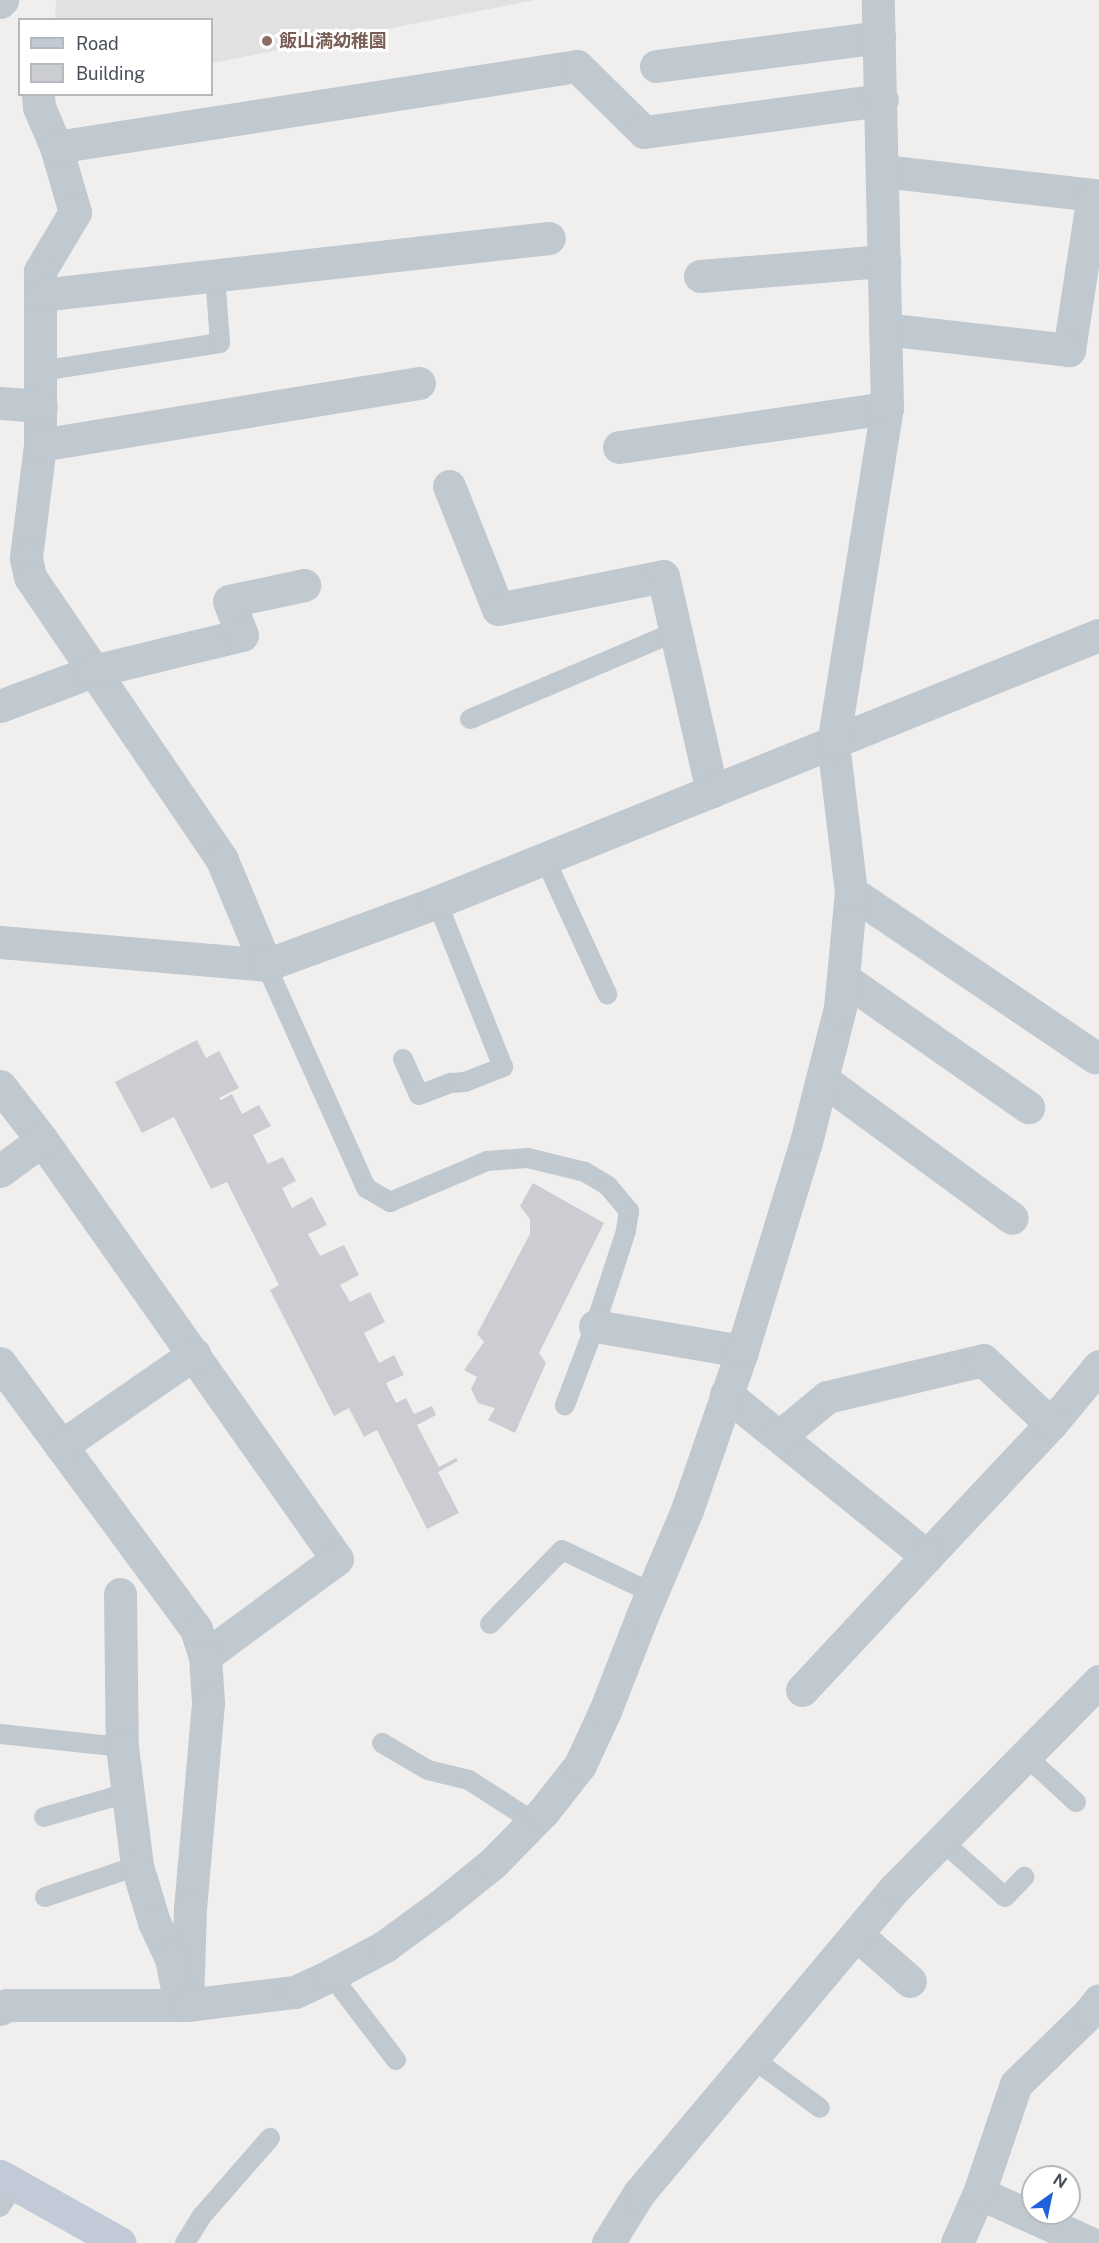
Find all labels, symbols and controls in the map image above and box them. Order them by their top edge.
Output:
legend [18,18,213,96]
place label: 飯山満幼稚園 [279,30,387,52]
text: Road [76,33,119,54]
marker: 飯山満幼稚園 [260,34,274,48]
text: Building [76,63,145,84]
north arrow [1021,2165,1081,2225]
text: N [1050,2170,1070,2193]

